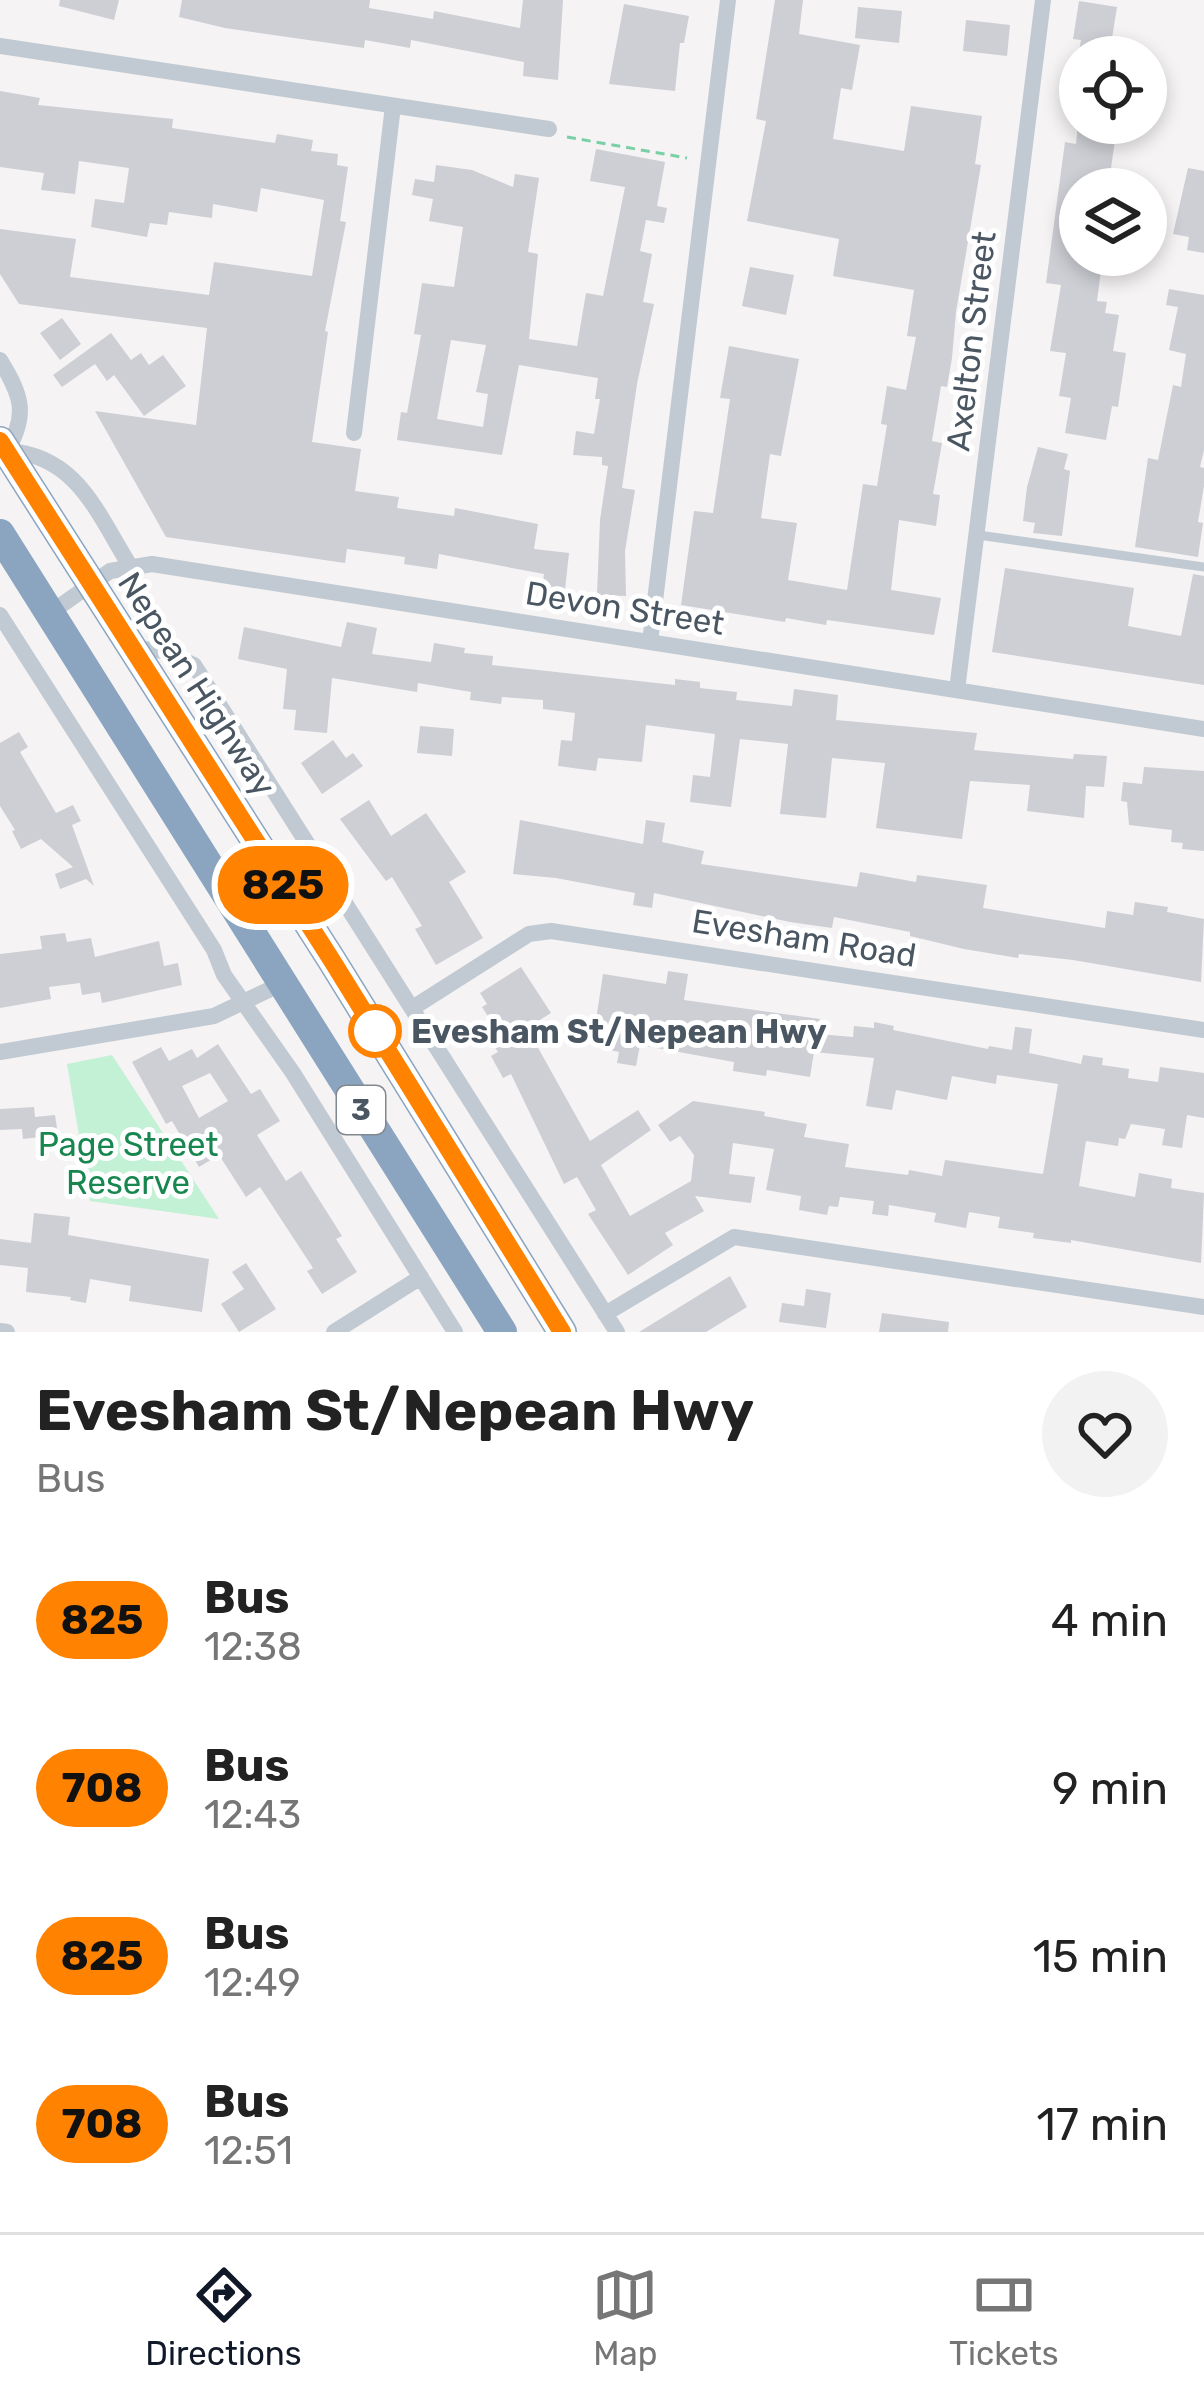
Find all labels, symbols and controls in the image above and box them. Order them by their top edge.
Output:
map controls [1059,36,1167,276]
button: locate [1059,36,1167,144]
button: layers [1059,168,1167,276]
street label: Axelton Street [938,229,1004,453]
street label: Nepean Highway [110,565,284,803]
street label: Devon Street [523,573,727,643]
line badge: 825 [214,846,352,924]
text: 825 [242,860,324,910]
street label: Evesham Road [689,901,919,975]
marker: Evesham St/Nepean Hwy [350,1006,400,1056]
place label: Evesham St/Nepean Hwy [411,1012,827,1051]
road number: 3 [337,1086,385,1134]
park label: Page Street Reserve [38,1125,218,1202]
button: heart [1042,1371,1168,1497]
text: Evesham St/Nepean Hwy [36,1377,754,1444]
text: Bus [36,1456,105,1502]
text: Bus [204,1571,289,1624]
text: 4 min [1051,1594,1168,1647]
text: 825 [61,1595,143,1645]
text: 12:38 [204,1624,302,1670]
text: Bus [204,1739,289,1792]
text: 9 min [1052,1762,1168,1815]
text: 708 [61,1763,143,1813]
text: 12:43 [204,1792,301,1838]
text: Bus [204,1907,289,1960]
text: 15 min [1033,1930,1168,1983]
text: 825 [61,1931,143,1981]
text: 12:49 [204,1960,301,2006]
text: Bus [204,2075,289,2128]
text: 17 min [1036,2098,1168,2151]
text: 708 [61,2099,143,2149]
text: 12:51 [204,2128,293,2174]
tab: Directions [145,2262,302,2373]
tab: Map [592,2262,658,2373]
tab: Tickets [949,2262,1059,2373]

